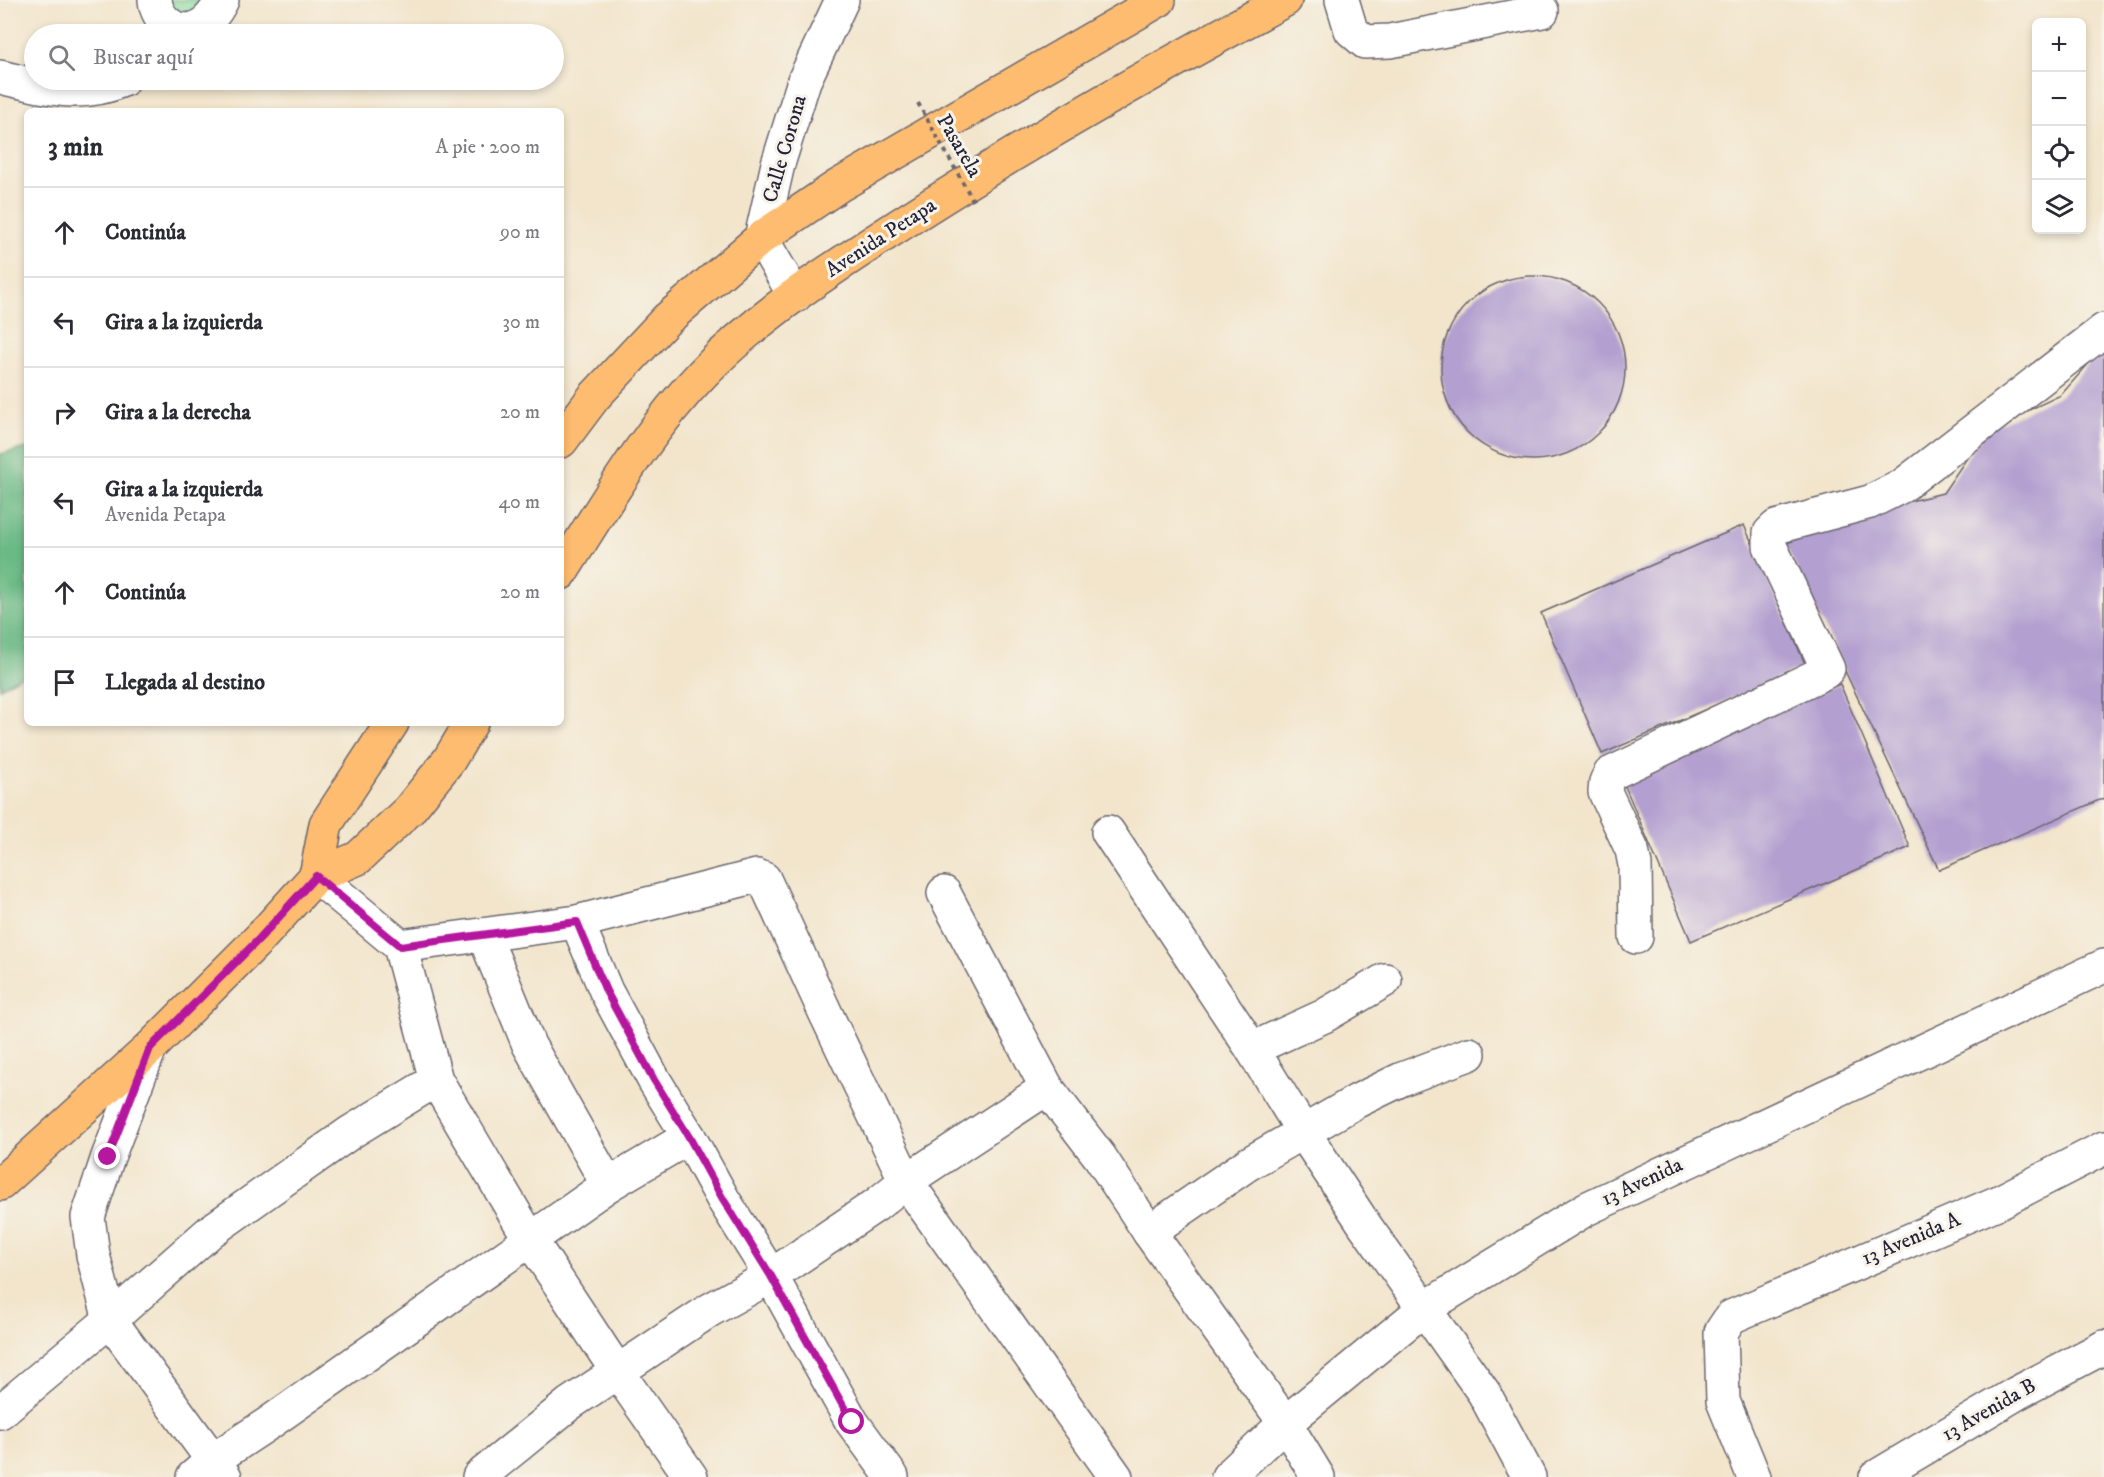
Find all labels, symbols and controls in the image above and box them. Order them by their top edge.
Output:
map controls [2032,18,2086,234]
button: + [2032,18,2086,72]
search box [24,24,564,90]
icon: search [45,41,78,74]
text: Buscar aquí [93,44,193,71]
button: − [2032,72,2086,126]
street label: Calle Corona [757,92,813,206]
street label: Pasarela [931,110,987,182]
button: locate [2032,126,2086,180]
text: 3 min [48,131,103,164]
text: A pie · 200 m [435,135,540,160]
button: layers [2032,180,2086,234]
street label: Avenida Petapa [821,193,941,283]
icon: ahead [48,216,81,249]
text: Continúa [105,219,186,246]
text: 90 m [500,220,540,245]
icon: left [48,306,81,339]
text: Gira a la izquierda [105,309,263,336]
text: 30 m [502,310,540,335]
icon: right [48,396,81,429]
text: Gira a la derecha [105,399,251,426]
text: 20 m [500,400,540,425]
text: Gira a la izquierda [105,476,263,503]
icon: left [48,486,81,519]
text: 40 m [498,490,540,515]
text: Avenida Petapa [105,503,226,528]
icon: ahead [48,576,81,609]
text: Continúa [105,579,186,606]
text: 20 m [500,580,540,605]
icon: arrive [48,666,81,699]
text: Llegada al destino [105,669,265,696]
route end [94,1143,120,1169]
street label: 13 Avenida [1597,1152,1687,1212]
street label: 13 Avenida A [1858,1206,1965,1271]
street label: 13 Avenida B [1937,1373,2041,1447]
route start [838,1408,864,1434]

